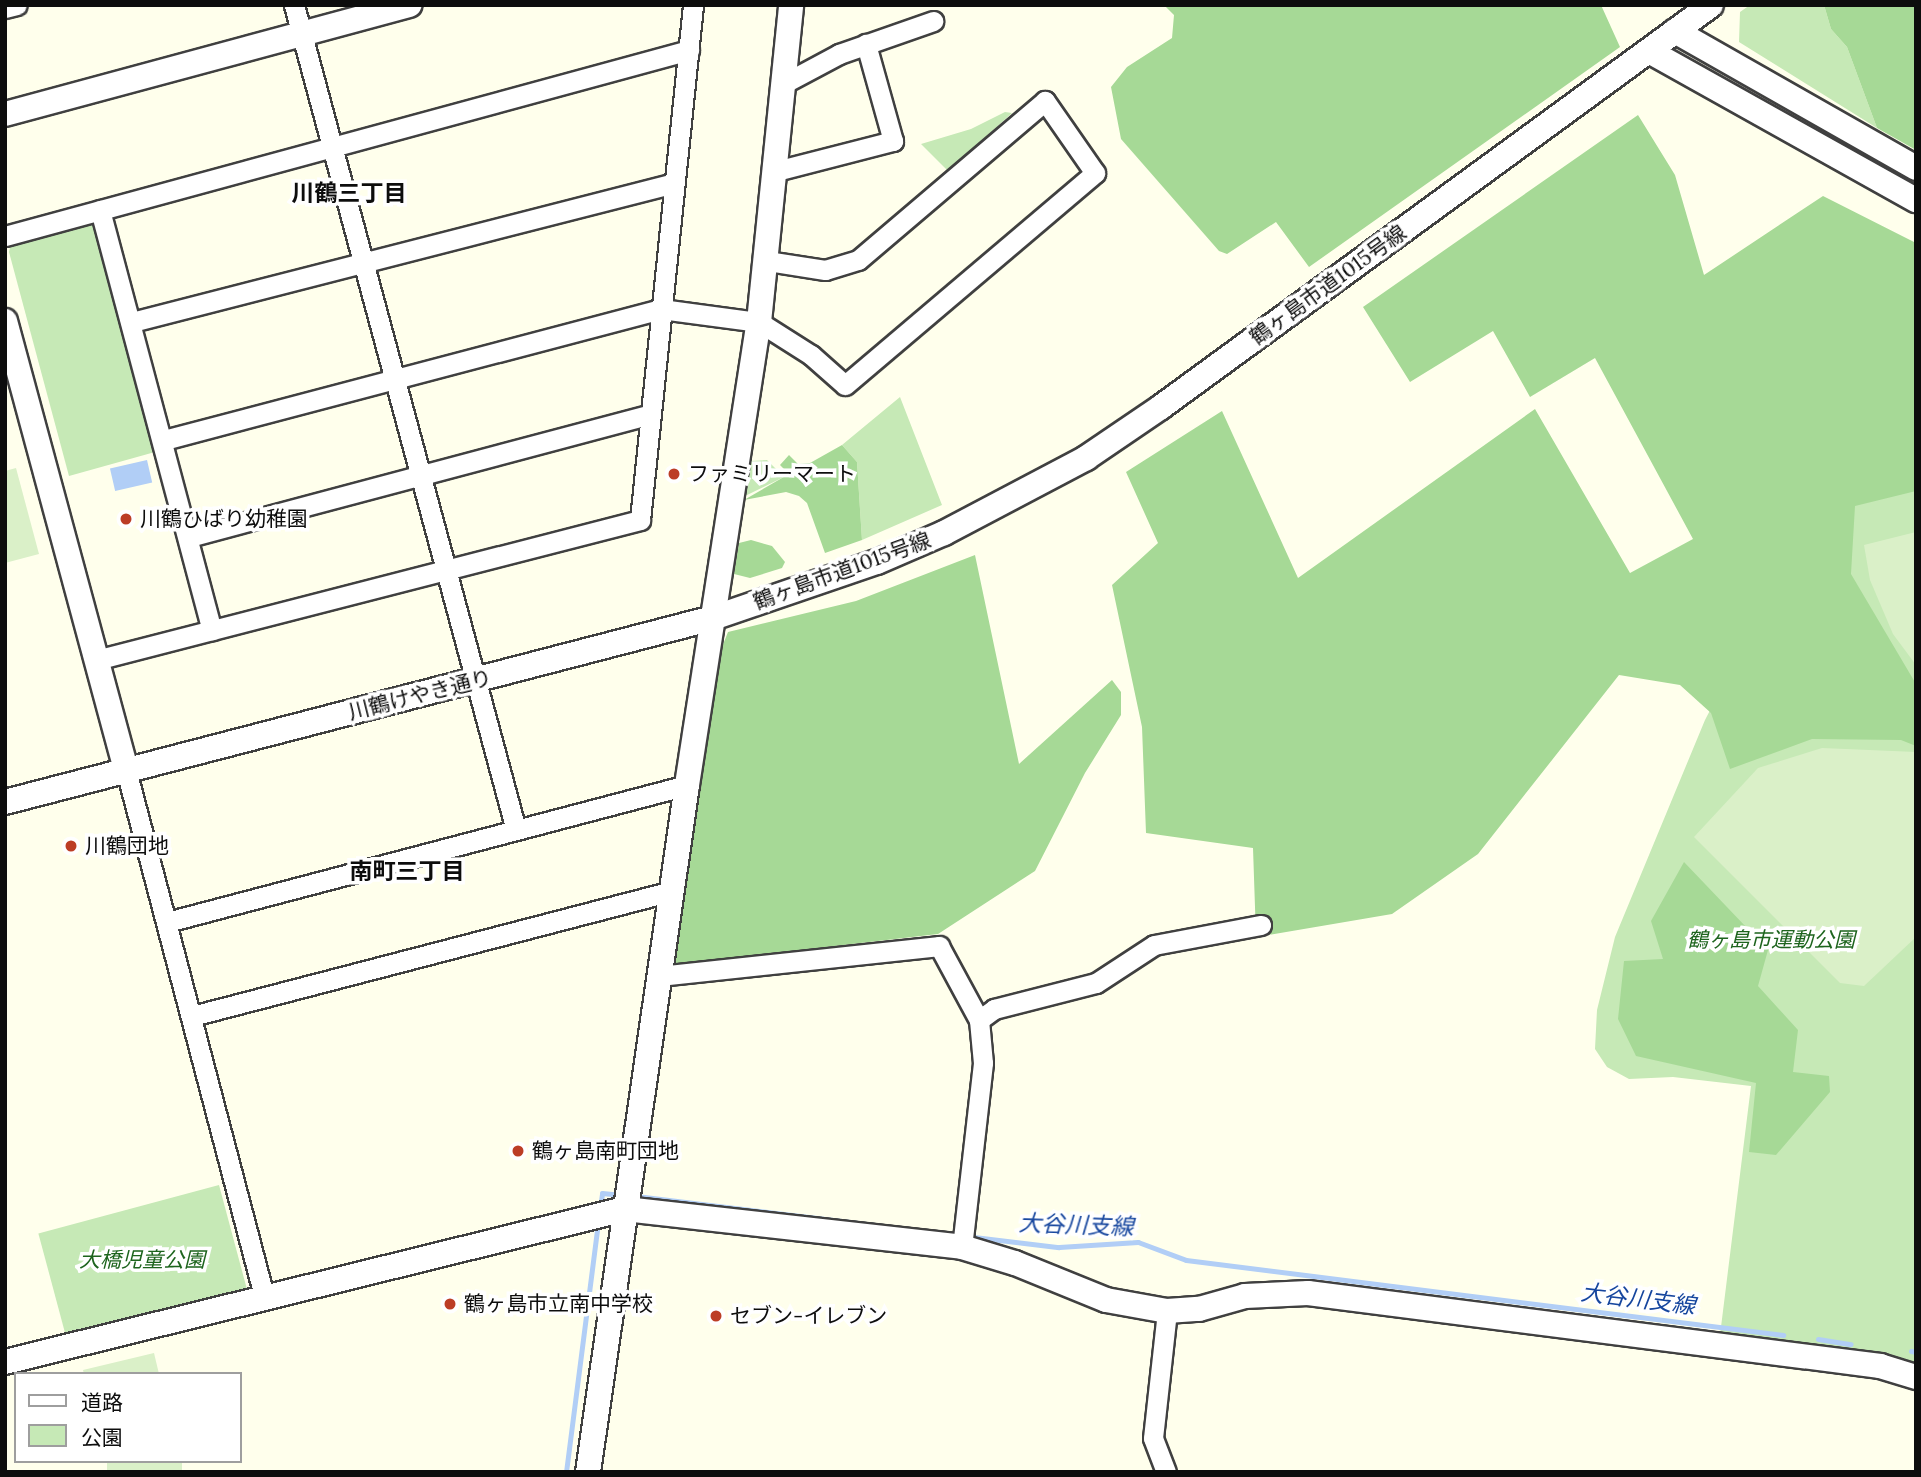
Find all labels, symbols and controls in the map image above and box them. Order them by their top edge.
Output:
district label: 川鶴三丁目 [292,179,406,207]
street label: 鶴ヶ島市道1015号線 [1245,220,1411,350]
place label: ファミリーマート [688,461,856,487]
marker: ファミリーマート [666,466,682,482]
place label: 川鶴ひばり幼稚園 [140,506,308,532]
marker: 川鶴ひばり幼稚園 [118,511,134,527]
street label: 鶴ヶ島市道1015号線 [750,527,934,615]
street label: 川鶴けやき通り [346,665,494,725]
place label: 川鶴団地 [85,833,169,859]
marker: 川鶴団地 [63,838,79,854]
district label: 南町三丁目 [350,857,464,885]
park label: 鶴ヶ島市運動公園 [1687,927,1855,953]
place label: 鶴ヶ島南町団地 [532,1138,679,1164]
marker: 鶴ヶ島南町団地 [510,1143,526,1159]
water label: 大谷川支線 [1018,1209,1134,1241]
park label: 大橋児童公園 [79,1247,205,1273]
water label: 大谷川支線 [1579,1278,1697,1320]
place label: 鶴ヶ島市立南中学校 [464,1291,653,1317]
marker: 鶴ヶ島市立南中学校 [442,1296,458,1312]
place label: セブン-イレブン [730,1303,887,1329]
marker: セブン-イレブン [708,1308,724,1324]
legend [14,1372,242,1463]
text: 道路 [81,1389,123,1416]
text: 公園 [81,1424,123,1451]

